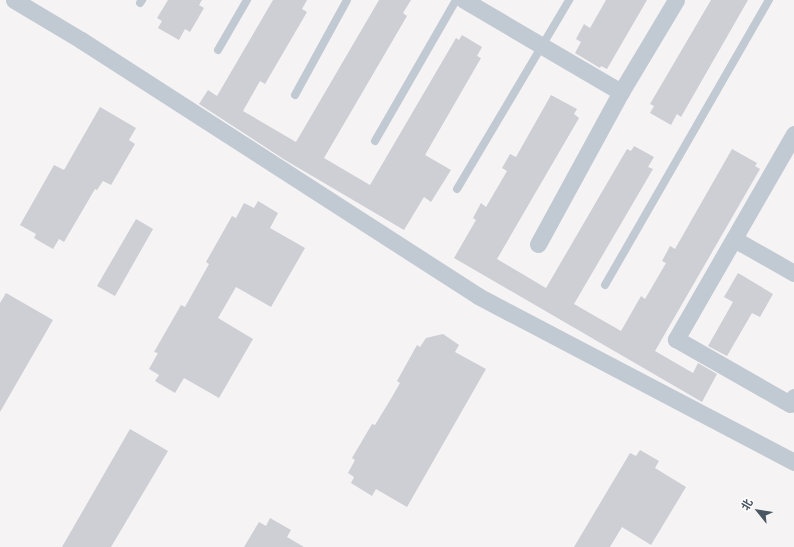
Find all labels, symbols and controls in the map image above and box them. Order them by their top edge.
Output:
north arrow [738,491,778,531]
text: 北 [738,496,756,513]

